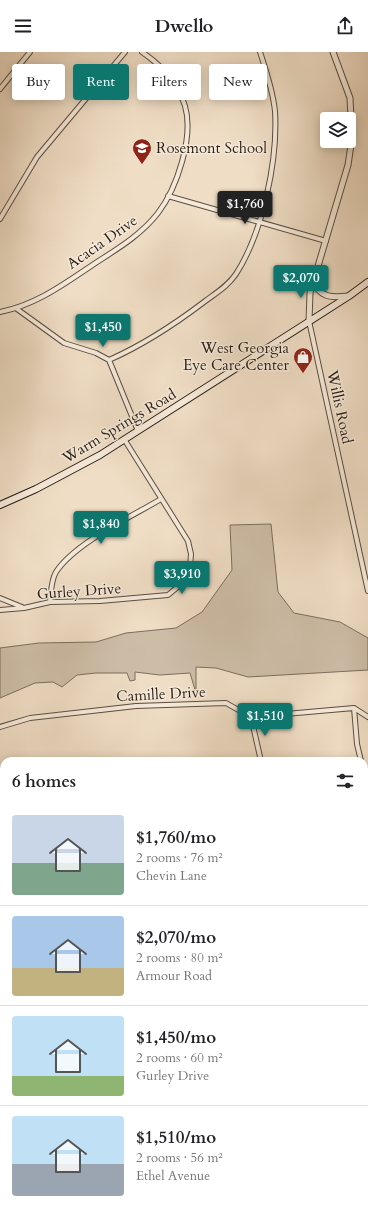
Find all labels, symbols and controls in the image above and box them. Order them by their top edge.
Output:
text: Dwello [155,14,213,39]
icon: menu [12,15,34,37]
icon: share [334,15,356,37]
chip: Buy [12,64,65,100]
chip: Rent [73,64,129,100]
chip: Filters [137,64,201,100]
chip: New [209,64,267,100]
map controls [320,112,356,148]
button: layers [320,112,356,148]
school or university icon: Rosemont School [131,137,153,165]
place label: Rosemont School [156,138,267,158]
pin: $1,760 [212,191,278,225]
text: $1,760 [226,195,264,213]
street label: Acacia Drive [63,210,141,274]
pin: $2,070 [268,265,334,299]
text: $2,070 [282,269,320,287]
pin: $1,450 [70,314,136,348]
text: $1,450 [84,318,122,336]
place label: West Georgia Eye Care Center [183,338,290,375]
shop icon: West Georgia Eye Care Center [292,346,314,374]
street label: Willis Road [322,367,358,446]
street label: Warm Springs Road [58,384,180,468]
pin: $1,840 [68,511,134,545]
text: $1,840 [82,515,120,533]
pin: $3,910 [149,561,215,595]
text: $3,910 [163,565,201,583]
street label: Gurley Drive [36,578,122,604]
street label: Camille Drive [116,682,206,706]
pin: $1,510 [232,703,298,737]
text: $1,510 [246,707,284,725]
text: 6 homes [12,770,76,793]
icon: filters [334,770,356,792]
text: $1,760/mo [136,826,216,849]
icon: home [44,831,92,879]
text: 2 rooms · 76 m² [136,849,223,867]
text: Chevin Lane [136,867,207,885]
text: $2,070/mo [136,926,216,949]
icon: home [44,932,92,980]
text: 2 rooms · 80 m² [136,949,223,967]
text: Armour Road [136,967,212,985]
text: $1,450/mo [136,1026,216,1049]
icon: home [44,1032,92,1080]
text: 2 rooms · 60 m² [136,1049,223,1067]
text: Gurley Drive [136,1067,209,1085]
text: $1,510/mo [136,1126,216,1149]
icon: home [44,1132,92,1180]
text: 2 rooms · 56 m² [136,1149,223,1167]
text: Ethel Avenue [136,1167,210,1185]

